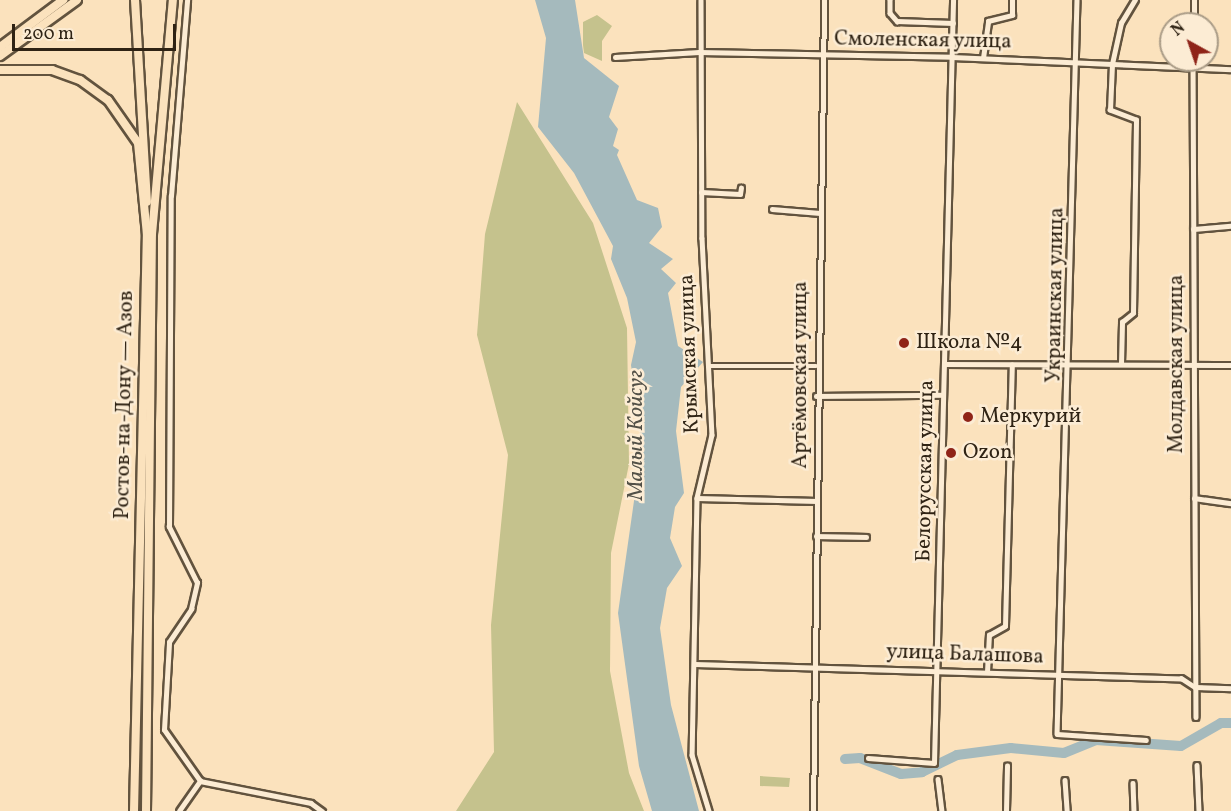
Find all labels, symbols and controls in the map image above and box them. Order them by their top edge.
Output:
scale bar [15,12,178,50]
north arrow [1159,12,1219,72]
text: N [1167,18,1190,42]
text: 200 m [23,22,74,47]
street label: Смоленская улица [834,27,1012,55]
street label: Украинская улица [1042,207,1070,383]
street label: Крымская улица [675,274,705,434]
street label: Молдавская улица [1164,274,1190,454]
street label: Артёмовская улица [788,281,814,469]
street label: Ростов-на-Дону — Азов [110,290,140,520]
place label: Школа №4 [916,330,1022,356]
marker: Школа №4 [897,336,911,350]
water label: Малый Койсуг [624,370,650,500]
street label: Белорусская улица [912,380,940,562]
place label: Меркурий [980,404,1081,430]
marker: Меркурий [961,410,975,424]
place label: Ozon [963,440,1013,466]
marker: Ozon [944,446,958,460]
street label: улица Балашова [886,640,1044,670]

